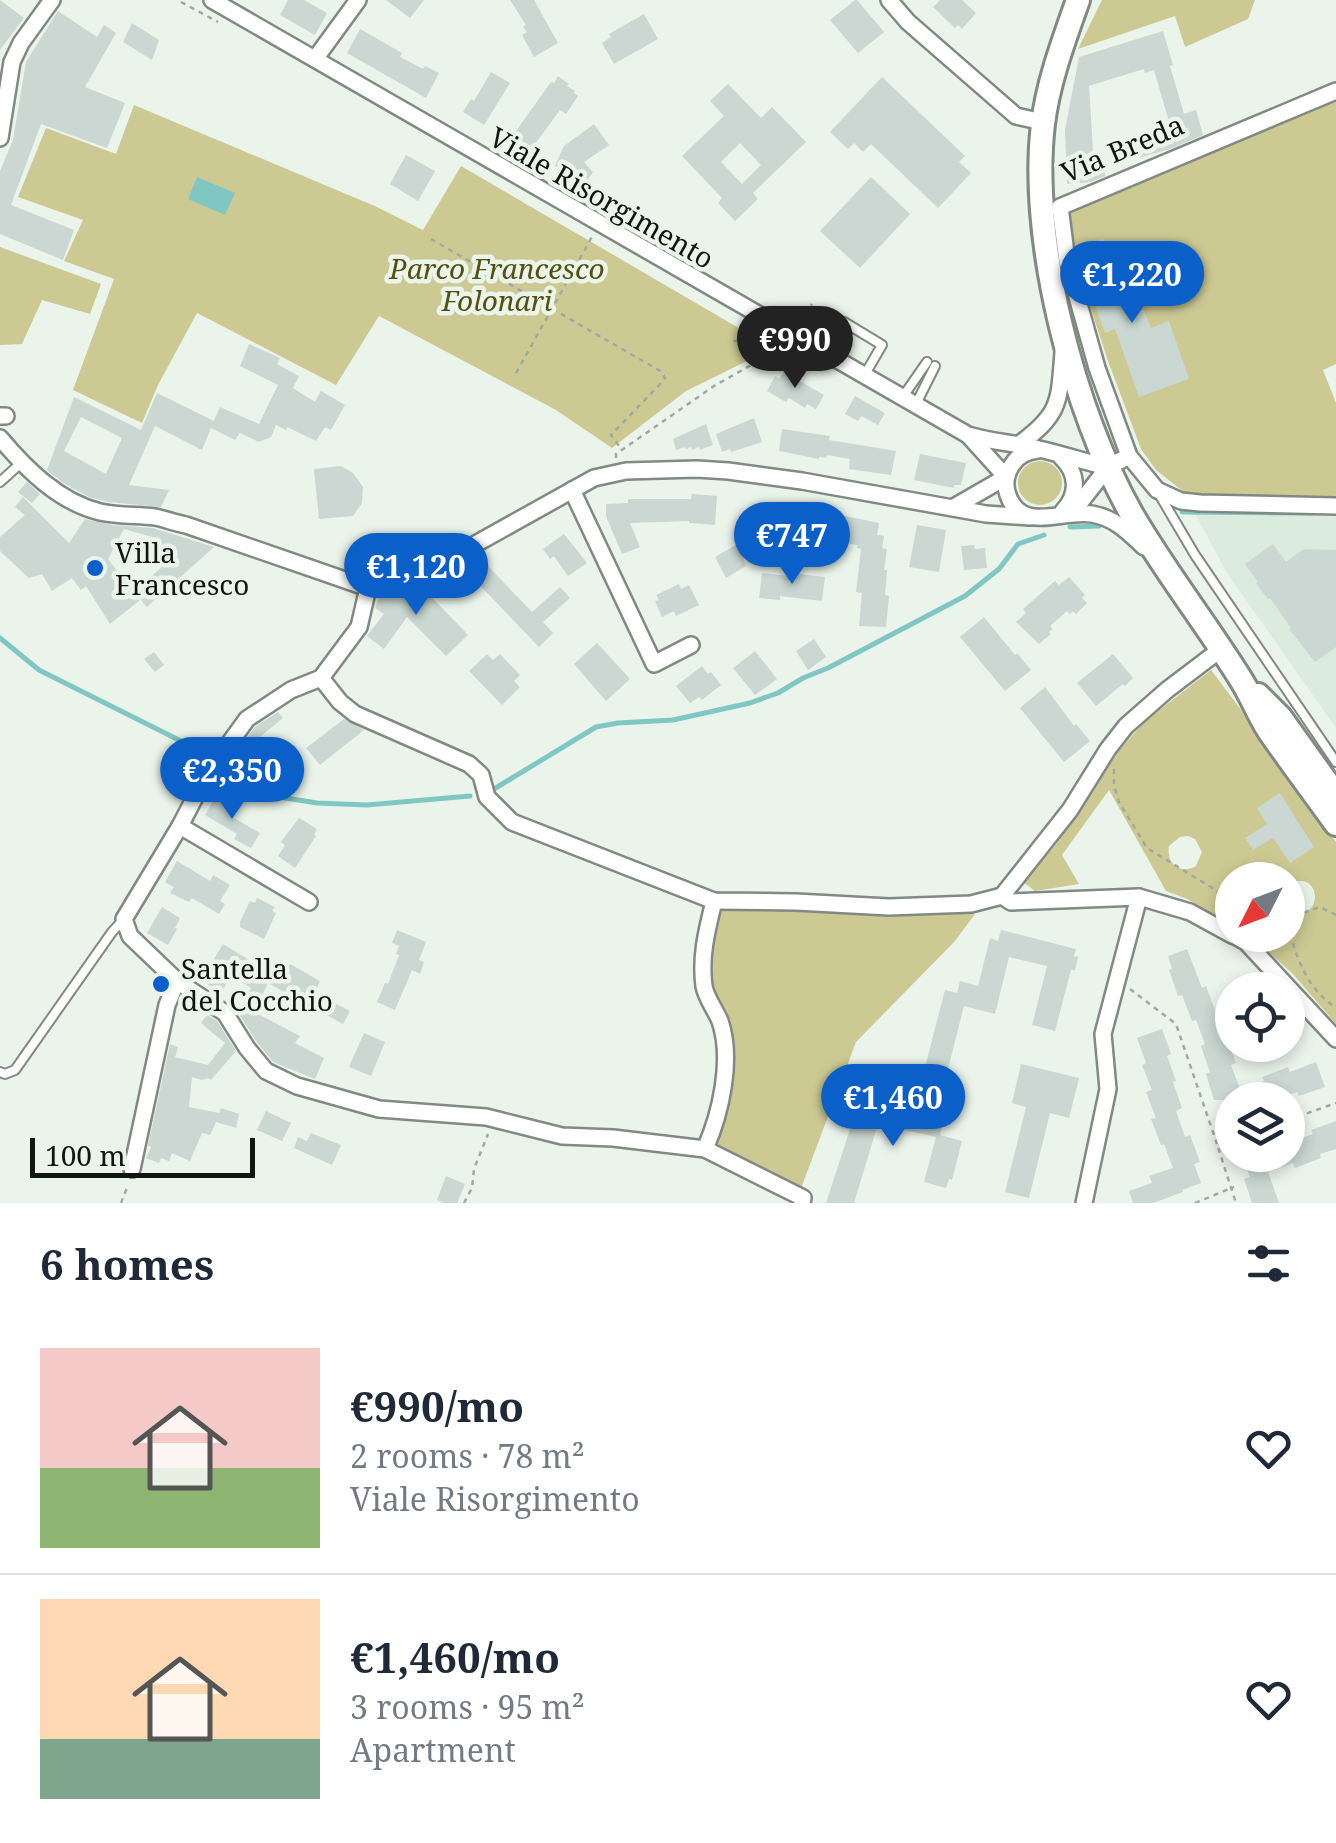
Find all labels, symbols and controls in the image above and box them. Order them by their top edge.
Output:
street label: Via Breda [1055,105,1189,191]
street label: Viale Risorgimento [483,117,721,277]
pin: €1,220 [1051,241,1213,326]
park label: Parco Francesco Folonari [388,249,605,319]
text: €1,220 [1082,252,1182,295]
pin: €990 [736,306,854,391]
text: €990 [759,317,831,360]
pin: €747 [733,502,851,587]
text: €747 [756,513,828,556]
place label: Villa Francesco [115,533,249,603]
pin: €1,120 [335,533,497,618]
text: €1,120 [366,544,466,587]
marker: Villa Francesco [84,557,106,579]
pin: €2,350 [151,737,313,822]
text: €2,350 [182,748,282,791]
north arrow [1215,862,1305,952]
map controls [1215,862,1305,1172]
place label: Santella del Cocchio [181,949,333,1019]
button: locate [1215,972,1305,1062]
marker: Santella del Cocchio [150,973,172,995]
pin: €1,460 [812,1064,974,1149]
text: €1,460 [843,1075,943,1118]
button: layers [1215,1082,1305,1172]
scale bar [30,1133,255,1178]
text: 100 m [45,1136,126,1174]
text: 6 homes [40,1235,214,1292]
icon: filters [1241,1236,1296,1291]
text: €990/mo [350,1377,524,1434]
icon: home [120,1388,240,1508]
icon: heart [1241,1421,1296,1476]
text: 2 rooms · 78 m² [350,1434,585,1477]
text: Viale Risorgimento [350,1477,640,1520]
text: €1,460/mo [350,1628,560,1685]
icon: home [120,1639,240,1759]
icon: heart [1241,1672,1296,1727]
text: 3 rooms · 95 m² [350,1685,585,1728]
text: Apartment [350,1728,516,1771]

